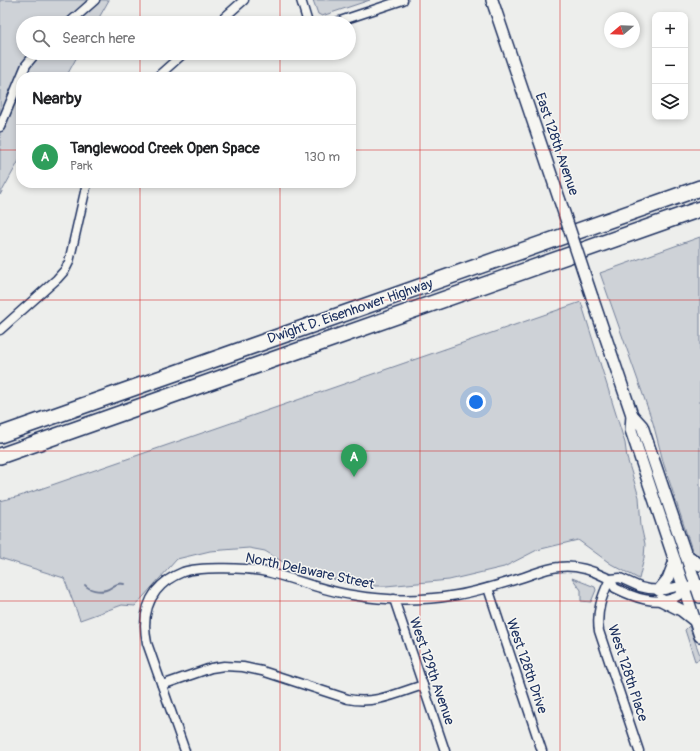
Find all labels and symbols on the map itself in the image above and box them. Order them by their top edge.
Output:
north arrow [604,12,640,48]
street label: East 128th Avenue [531,90,583,198]
street label: Dwight D. Eisenhower Highway [265,275,435,347]
your location [466,392,486,412]
pin: A [341,444,367,477]
street label: North Delaware Street [244,549,376,593]
street label: West 129th Avenue [406,615,458,727]
street label: West 128th Drive [503,616,551,716]
street label: West 128th Place [604,622,652,724]

